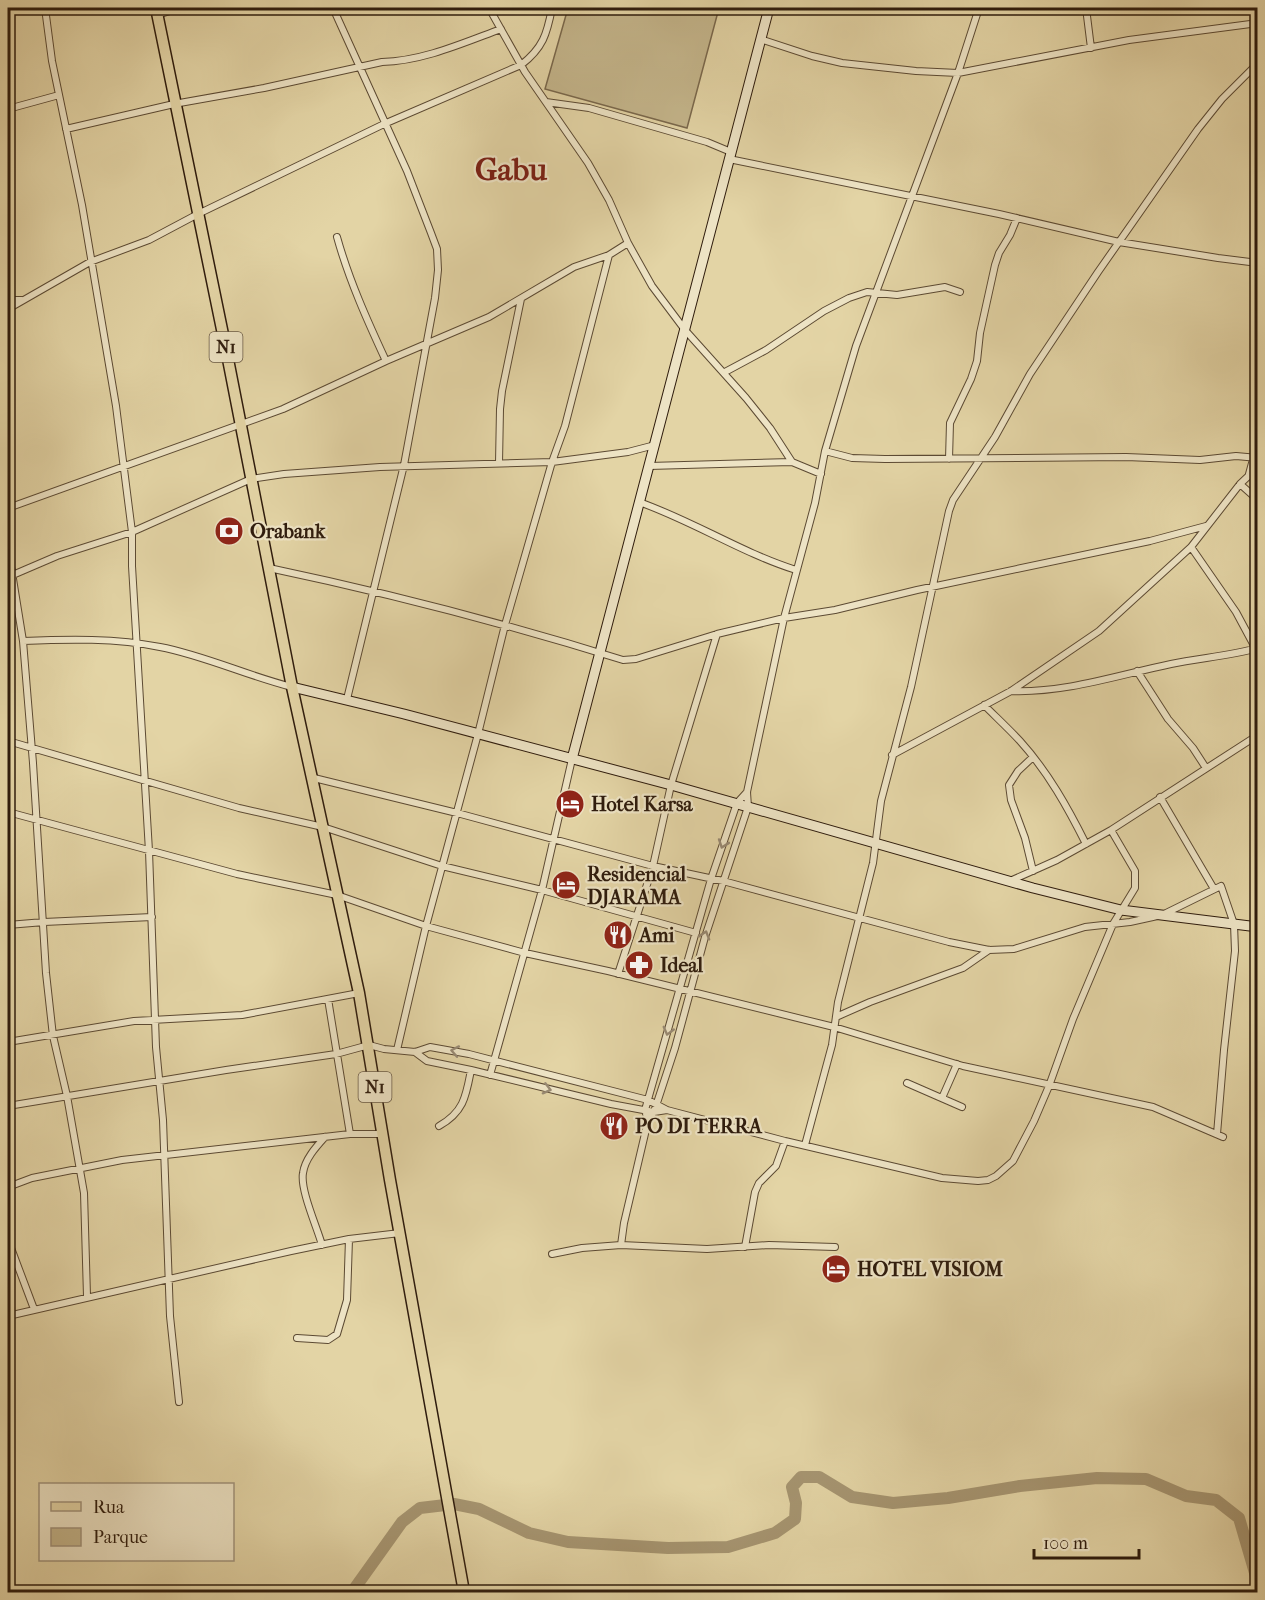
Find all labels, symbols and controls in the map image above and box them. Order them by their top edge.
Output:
district label: Gabu [475,151,548,188]
road number: N1 [210,332,242,362]
bank icon: Orabank [213,515,245,547]
place label: Orabank [250,520,326,543]
hotel icon: Hotel Karsa [554,788,586,820]
place label: Hotel Karsa [591,793,693,816]
one-way arrow [717,838,730,849]
place label: Residencial DJARAMA [587,863,687,909]
hotel icon: Residencial DJARAMA [550,869,582,901]
restaurant icon: Ami [602,919,634,951]
place label: Ami [637,924,676,947]
one-way arrow [698,930,710,941]
pharmacy icon: Ideal [623,949,655,981]
place label: Ideal [660,954,704,977]
one-way arrow [663,1026,676,1036]
one-way arrow [450,1045,460,1058]
road number: N1 [358,1072,392,1102]
one-way arrow [542,1081,552,1094]
restaurant icon: PO DI TERRA [598,1110,630,1142]
place label: PO DI TERRA [635,1115,763,1138]
hotel icon: HOTEL VISIOM [820,1253,852,1285]
place label: HOTEL VISIOM [857,1258,1004,1281]
legend [39,1483,234,1561]
text: Rua [93,1497,125,1518]
scale bar [1034,1522,1139,1560]
text: Parque [93,1527,148,1548]
text: 100 m [1043,1533,1088,1554]

